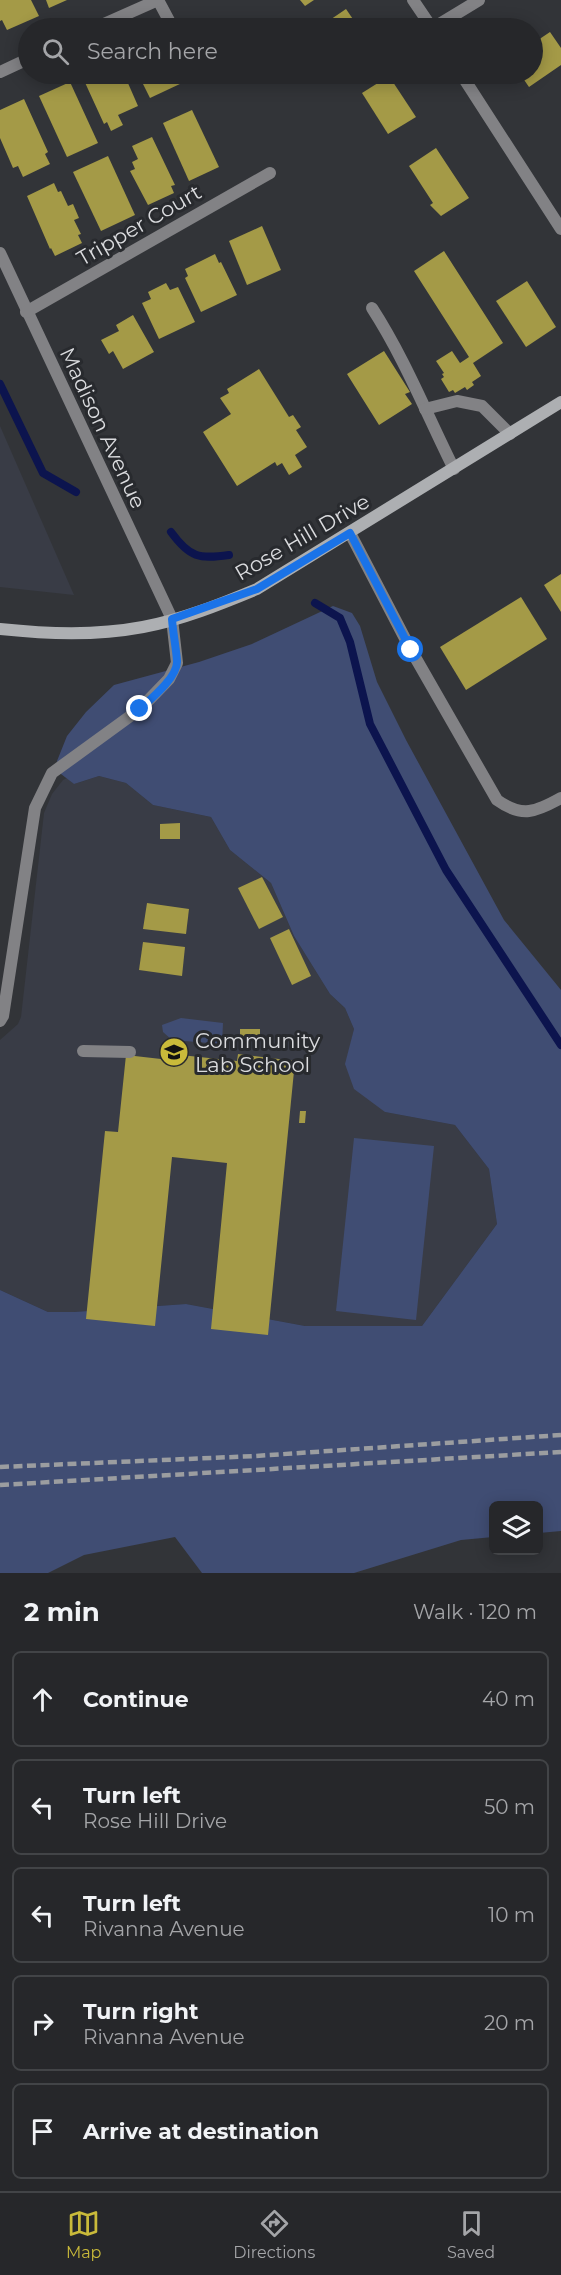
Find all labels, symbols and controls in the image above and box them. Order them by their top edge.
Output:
search box [18,18,543,84]
icon: search [39,35,72,68]
text: Search here [87,38,218,65]
street label: Tripper Court [72,179,206,271]
street label: Madison Avenue [55,344,151,512]
street label: Rose Hill Drive [230,488,374,586]
route start [397,636,423,662]
route end [126,695,152,721]
place label: Community Lab School [195,1028,321,1077]
school or university icon: Community Lab School [158,1036,190,1068]
map controls [489,1501,543,1555]
button: layers [489,1501,543,1555]
text: 2 min [24,1596,100,1628]
text: Walk · 120 m [413,1600,537,1624]
icon: ahead [26,1683,59,1716]
text: Continue [83,1686,189,1713]
text: 40 m [482,1687,535,1711]
text: Turn left [83,1782,181,1809]
icon: left [26,1791,59,1824]
text: 50 m [484,1795,535,1819]
text: Rose Hill Drive [83,1809,227,1833]
text: Turn left [83,1890,181,1917]
icon: left [26,1899,59,1932]
text: 10 m [488,1903,535,1927]
text: Rivanna Avenue [83,1917,245,1941]
text: Turn right [83,1998,198,2025]
icon: right [26,2007,59,2040]
text: 20 m [484,2011,535,2035]
text: Rivanna Avenue [83,2025,245,2049]
icon: arrive [26,2115,59,2148]
text: Arrive at destination [83,2118,319,2145]
tab: Map [66,2207,101,2262]
tab: Directions [233,2207,315,2262]
tab: Saved [447,2207,495,2262]

